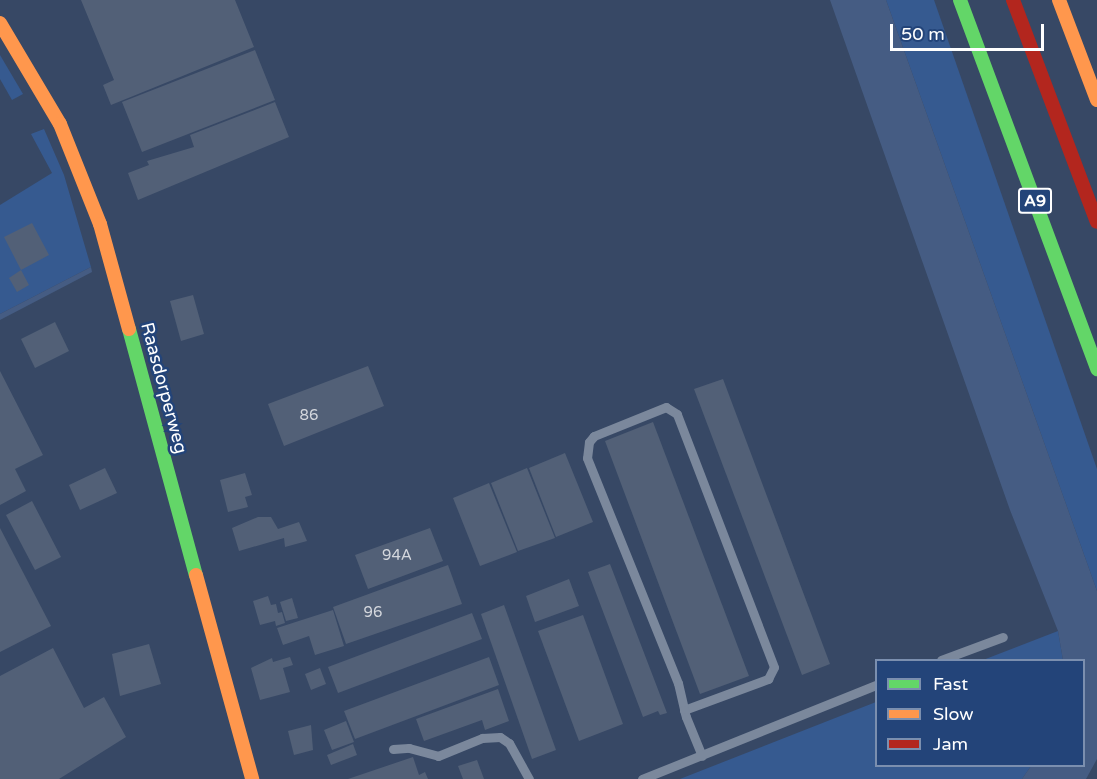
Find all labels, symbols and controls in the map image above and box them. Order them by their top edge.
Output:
scale bar [893,12,1048,50]
text: 50 m [901,23,945,45]
road number: A9 [1017,188,1053,214]
street label: Raasdorperweg [136,320,192,456]
house number: 86 [300,407,318,425]
house number: 94A [382,547,412,565]
house number: 96 [364,604,382,622]
legend [875,659,1085,767]
text: Fast [933,673,968,695]
text: Slow [933,703,974,725]
text: Jam [933,733,968,755]

